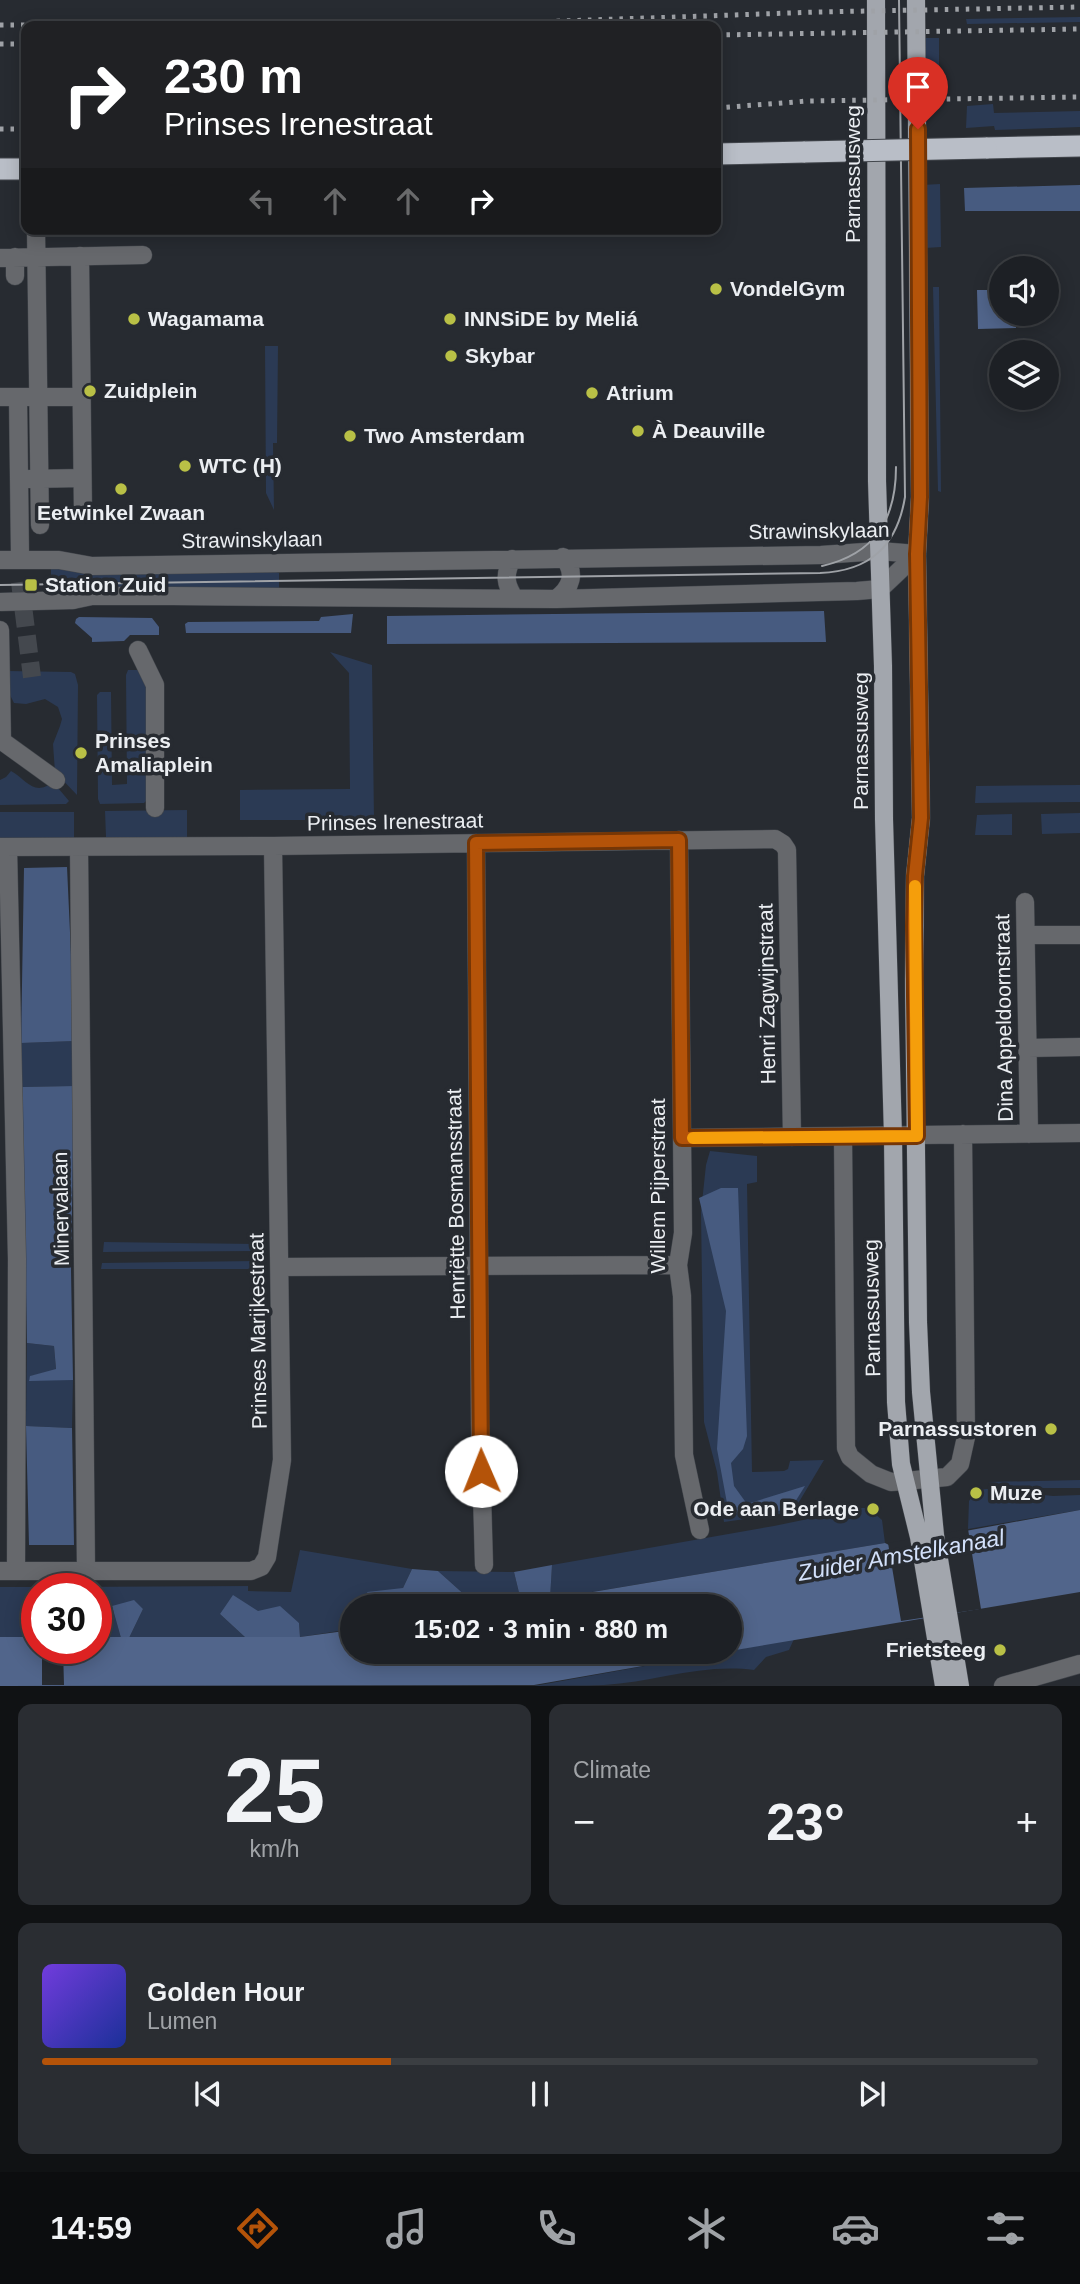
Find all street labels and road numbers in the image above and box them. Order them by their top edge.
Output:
street label: Parnassusweg [841,105,864,243]
street label: Strawinskylaan [748,518,890,543]
street label: Strawinskylaan [181,527,323,552]
street label: Parnassusweg [849,672,872,810]
street label: Prinses Irenestraat [307,808,483,835]
street label: Henri Zagwijnstraat [753,903,780,1085]
street label: Dina Appeldoornstraat [990,914,1017,1122]
street label: Henriëtte Bosmansstraat [442,1088,469,1320]
street label: Willem Pijperstraat [646,1098,669,1274]
street label: Minervalaan [48,1152,73,1266]
street label: Prinses Marijkestraat [244,1233,271,1429]
street label: Parnassusweg [859,1239,884,1377]

